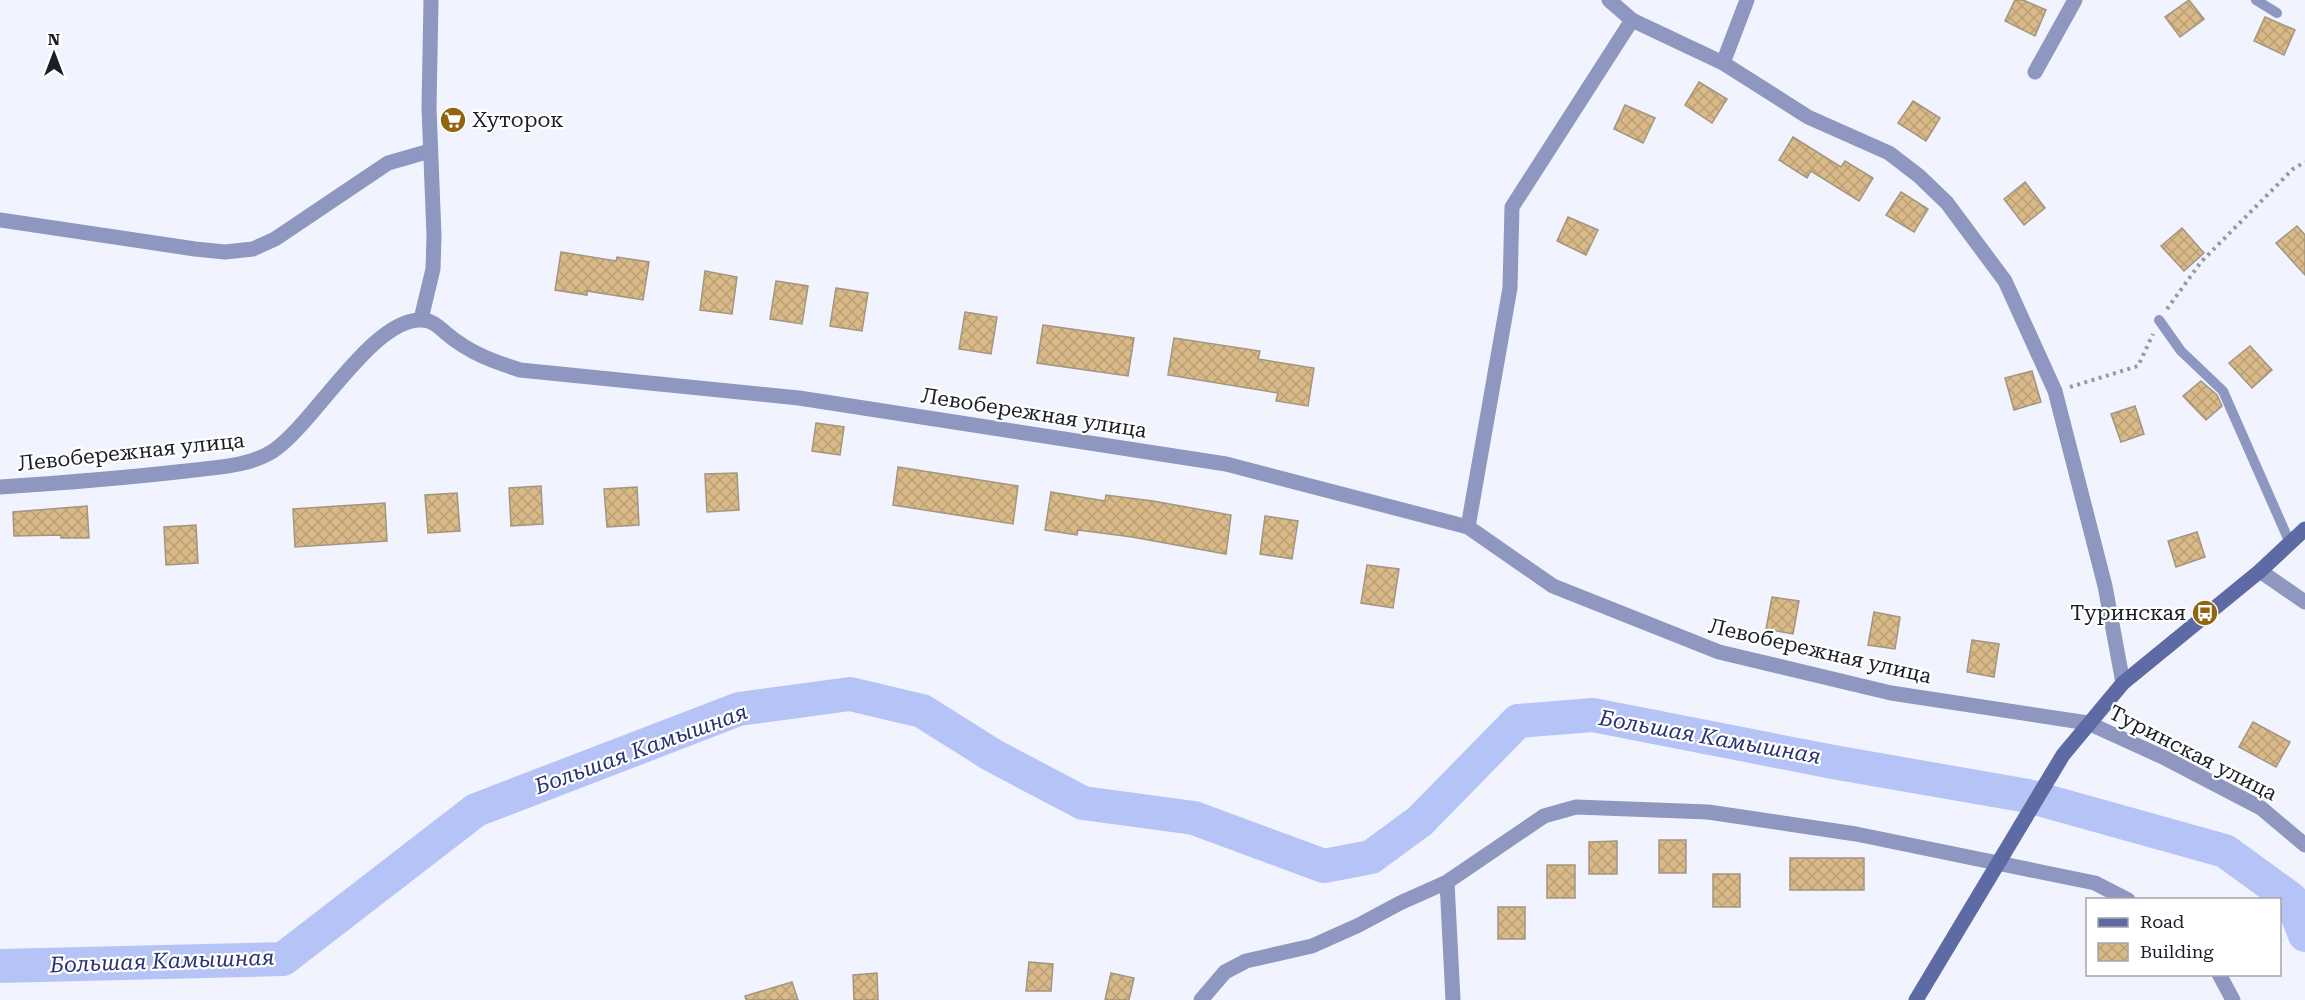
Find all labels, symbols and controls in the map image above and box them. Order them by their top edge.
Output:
north arrow [24,24,84,84]
text: N [48,30,60,49]
supermarket icon: Хуторок [438,105,468,135]
place label: Хуторок [472,108,564,132]
street label: Левобережная улица [920,383,1149,443]
street label: Левобережная улица [16,428,246,476]
bus stop icon: Туринская [2190,598,2220,628]
place label: Туринская [2070,601,2186,625]
street label: Левобережная улица [1706,614,1934,688]
water label: Большая Камышная [530,699,751,800]
street label: Туринская улица [2105,700,2281,806]
water label: Большая Камышная [1596,705,1823,769]
legend [2086,898,2281,976]
text: Road [2140,911,2185,932]
text: Building [2140,941,2214,962]
water label: Большая Камышная [48,945,275,977]

